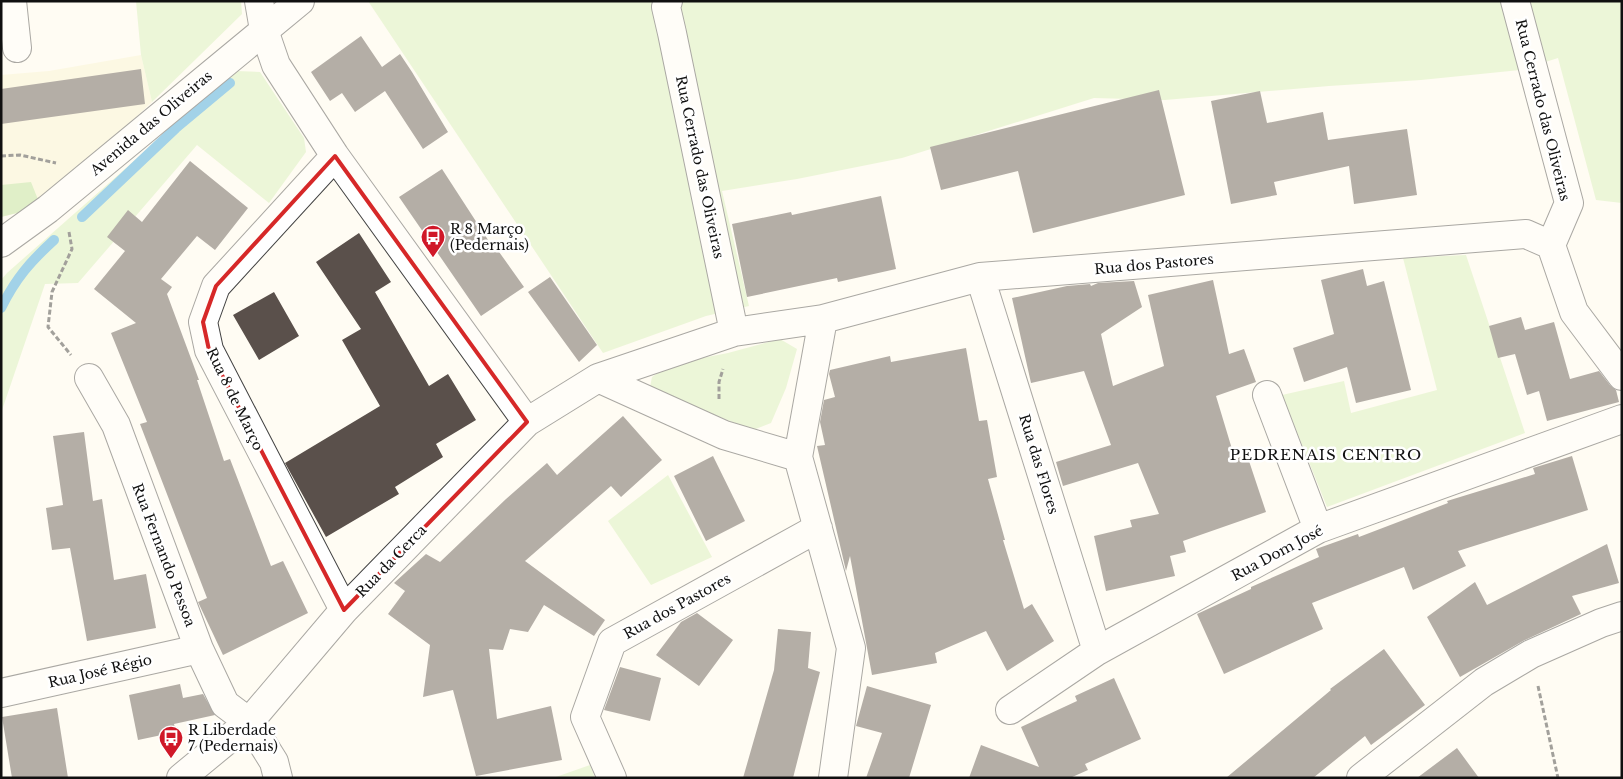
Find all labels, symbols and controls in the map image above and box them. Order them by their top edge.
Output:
street label: Rua Cerrado das Oliveiras [1512,17,1574,203]
street label: Avenida das Oliveiras [86,67,216,180]
street label: Rua Cerrado das Oliveiras [672,74,728,260]
place label: R 8 Março (Pedernais) [450,220,529,254]
bus stop icon: R 8 Março (Pedernais) [420,224,446,258]
street label: Rua dos Pastores [1093,250,1215,278]
street label: Rua 8 de Março [202,345,268,453]
street label: Rua das Flores [1015,412,1063,516]
district label: PEDRENAIS CENTRO [1230,445,1422,464]
street label: Rua Fernando Pessoa [128,481,200,629]
street label: Rua da Cerca [352,521,430,601]
street label: Rua Dom José [1228,521,1326,585]
street label: Rua dos Pastores [620,569,734,643]
street label: Rua José Régio [46,650,154,692]
place label: R Liberdade 7 (Pedernais) [188,721,278,755]
bus stop icon: R Liberdade 7 (Pedernais) [158,725,184,759]

